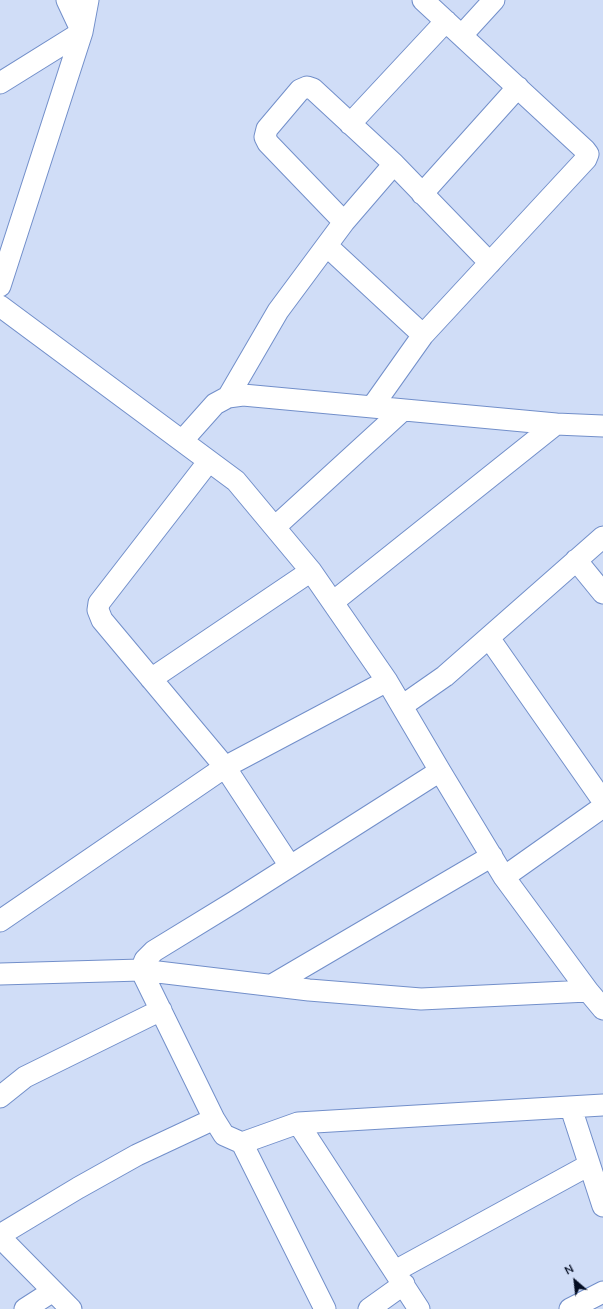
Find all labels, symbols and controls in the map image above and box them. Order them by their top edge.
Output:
north arrow [555,1261,595,1301]
text: N [562,1261,576,1279]

